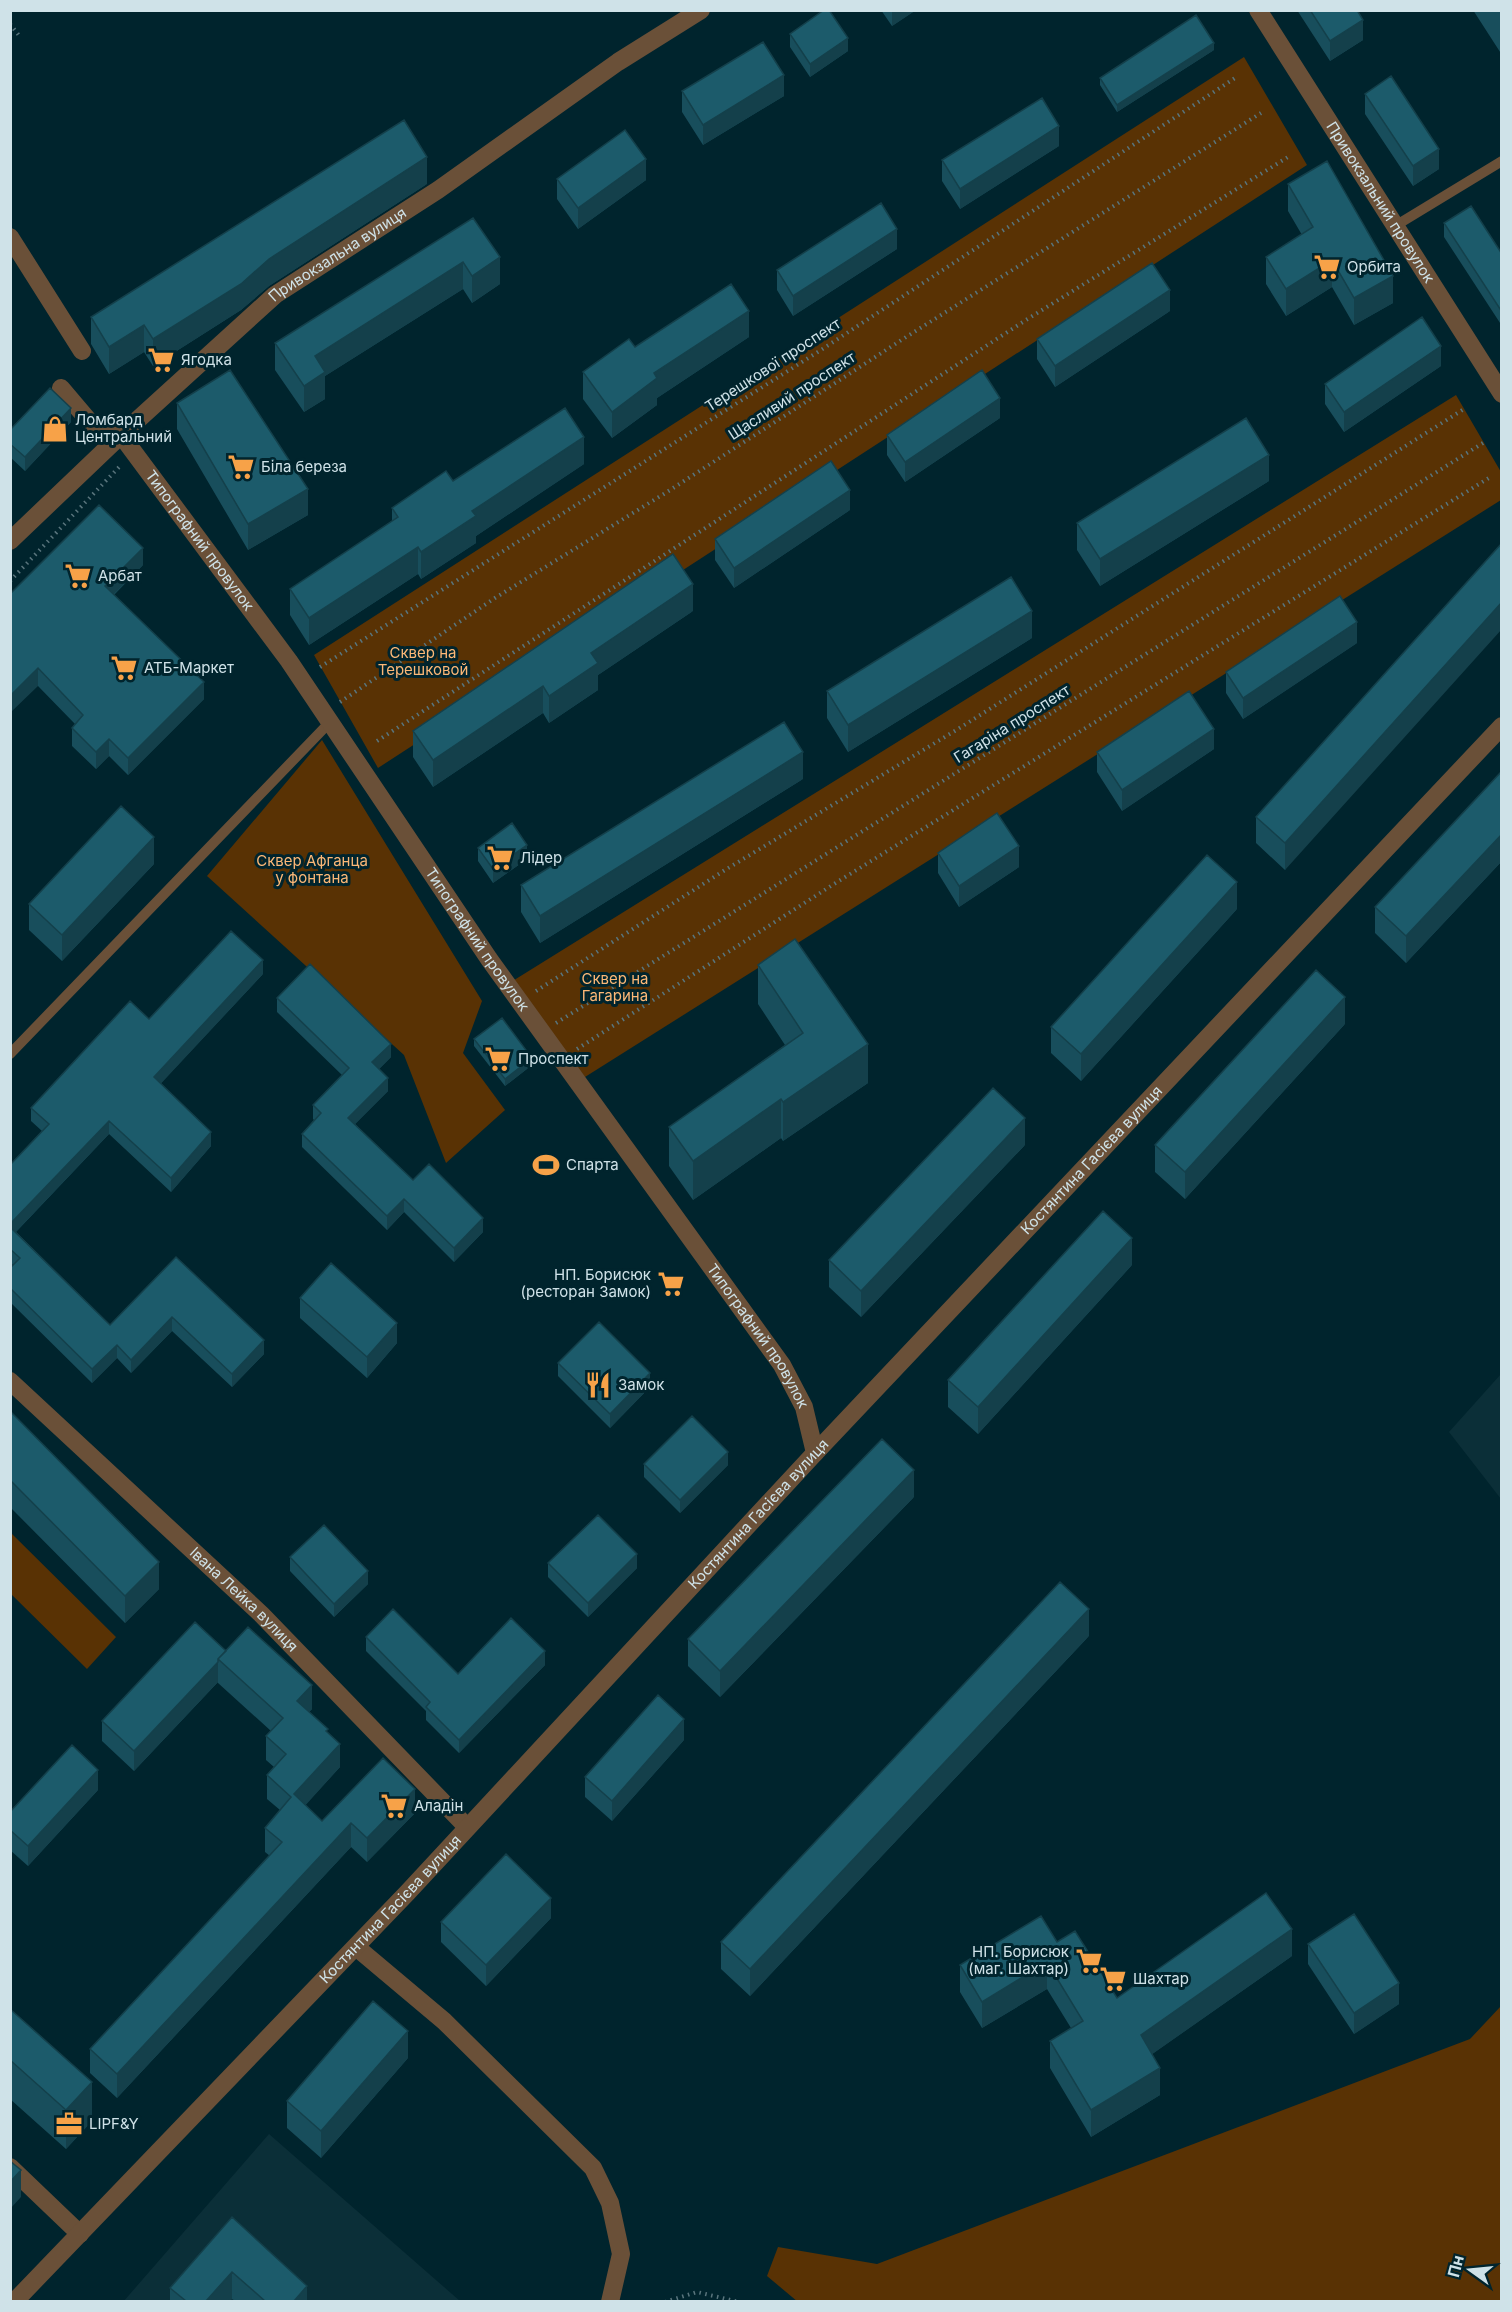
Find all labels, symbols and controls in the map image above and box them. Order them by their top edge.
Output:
street label: Привокзальний провулок [1322,118,1439,286]
street label: Привокзальна вулиця [264,203,410,305]
supermarket icon: Орбита [1312,252,1342,282]
place label: Орбита [1347,257,1401,276]
street label: Терешкової проспект [701,314,844,416]
supermarket icon: Ягодка [146,345,176,375]
street label: Щасливий проспект [725,347,859,444]
place label: Ягодка [181,350,232,369]
place label: Ломбард Центральний [75,410,172,446]
shop icon: Ломбард Центральний [40,414,70,444]
supermarket icon: Біла береза [226,452,256,482]
place label: Біла береза [261,457,347,476]
street label: Типографний провулок [142,466,258,614]
supermarket icon: Арбат [63,561,93,591]
place label: Арбат [98,566,142,585]
park label: Сквер на Терешковой [378,643,468,679]
supermarket icon: АТБ-Маркет [109,653,139,683]
place label: АТБ-Маркет [144,658,234,677]
street label: Гагаріна проспект [950,680,1073,767]
supermarket icon: Лідер [485,843,515,873]
place label: Лідер [520,848,562,867]
park label: Сквер Афганца у фонтана [256,851,368,887]
street label: Типографний провулок [421,864,534,1015]
park label: Сквер на Гагарина [581,969,649,1005]
supermarket icon: Проспект [483,1044,513,1074]
place label: Проспект [518,1049,589,1068]
street label: Костянтина Гасієва вулиця [1016,1082,1166,1238]
sports icon: Спарта [531,1150,561,1180]
place label: Спарта [566,1155,619,1174]
street label: Типографний провулок [703,1260,813,1411]
place label: НП. Борисюк (ресторан Замок) [521,1265,651,1301]
supermarket icon: НП. Борисюк (ресторан Замок) [656,1269,686,1299]
restaurant icon: Замок [583,1370,613,1400]
place label: Замок [618,1375,664,1394]
street label: Костянтина Гасієва вулиця [684,1435,832,1593]
street label: Івана Лейка вулиця [186,1543,302,1656]
supermarket icon: Аладін [379,1791,409,1821]
place label: Аладін [414,1796,463,1815]
street label: Костянтина Гасієва вулиця [315,1831,465,1987]
place label: НП. Борисюк (маг. Шахтар) [968,1942,1069,1978]
supermarket icon: НП. Борисюк (маг. Шахтар) [1074,1946,1104,1976]
supermarket icon: Шахтар [1098,1964,1128,1994]
place label: Шахтар [1133,1969,1189,1988]
office icon: LIPF&Y [54,2109,84,2139]
place label: LIPF&Y [89,2114,139,2133]
north arrow [1440,2240,1500,2300]
text: Пн [1443,2253,1468,2279]

